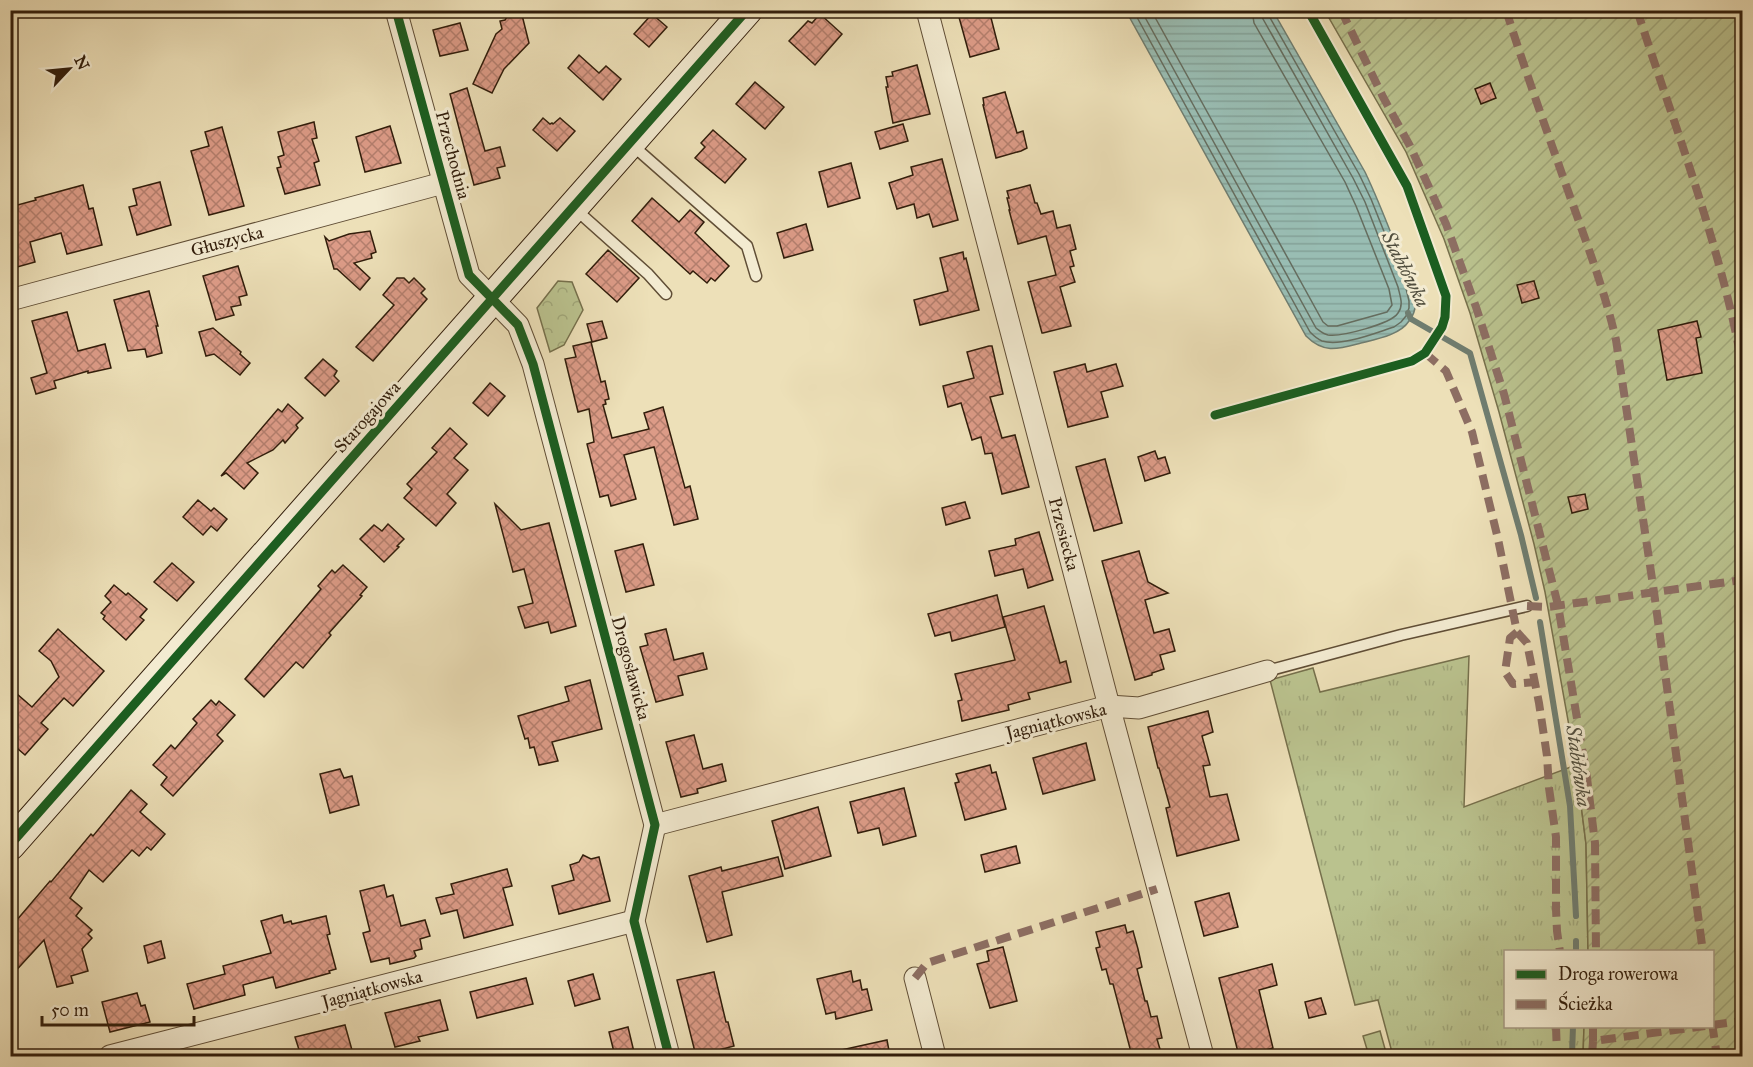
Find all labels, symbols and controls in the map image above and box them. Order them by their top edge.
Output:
north arrow [39,39,99,99]
text: N [71,52,94,73]
street label: Przechodnia [431,108,475,202]
street label: Głuszycka [188,221,266,261]
water label: Stabłówka [1376,226,1435,311]
street label: Starogajowa [329,376,406,458]
street label: Przesiecka [1044,495,1084,574]
street label: Drogosławicka [606,614,656,723]
street label: Jagniątkowska [1001,698,1109,746]
water label: Stabłówka [1561,723,1597,808]
legend [1504,950,1714,1028]
text: Droga rowerowa [1558,963,1678,986]
street label: Jagniątkowska [317,965,425,1014]
scale bar [42,989,194,1027]
text: Ścieżka [1558,991,1613,1015]
text: 50 m [51,999,89,1021]

